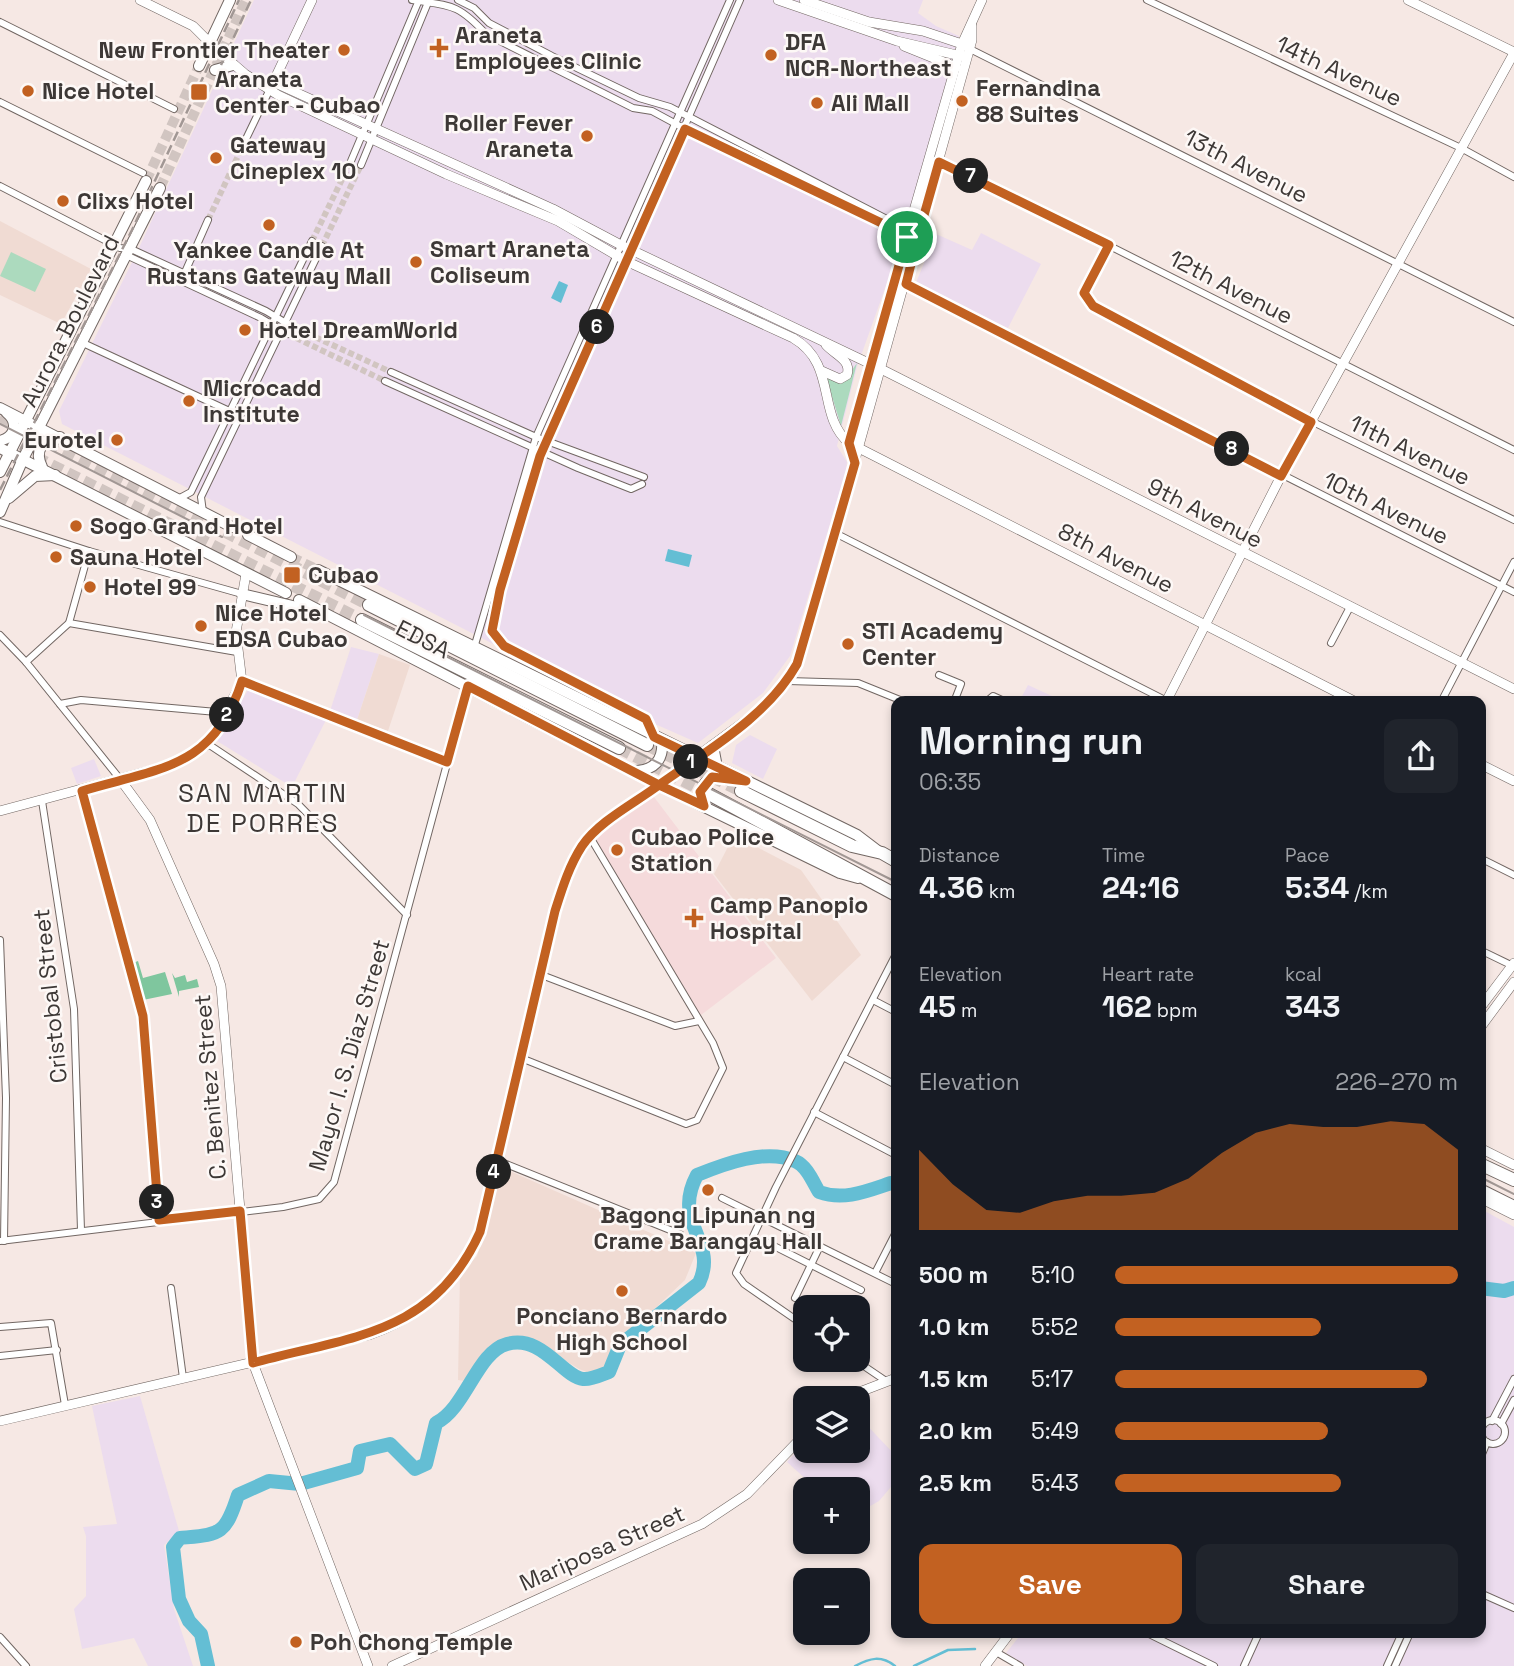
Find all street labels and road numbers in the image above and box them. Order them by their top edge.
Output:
street label: 14th Avenue [1271,29,1407,113]
street label: 13th Avenue [1179,122,1313,210]
street label: Aurora Boulevard [14,230,126,412]
street label: 12th Avenue [1164,243,1298,331]
street label: 11th Avenue [1345,408,1475,492]
street label: 10th Avenue [1318,465,1454,551]
street label: 9th Avenue [1142,471,1268,555]
street label: 8th Avenue [1053,516,1179,600]
street label: EDSA [391,613,455,665]
street label: Cristobal Street [26,907,74,1085]
street label: Mayor I. S. Diaz Street [302,936,396,1174]
street label: C. Benitez Street [187,993,233,1181]
street label: Mariposa Street [515,1498,689,1598]

